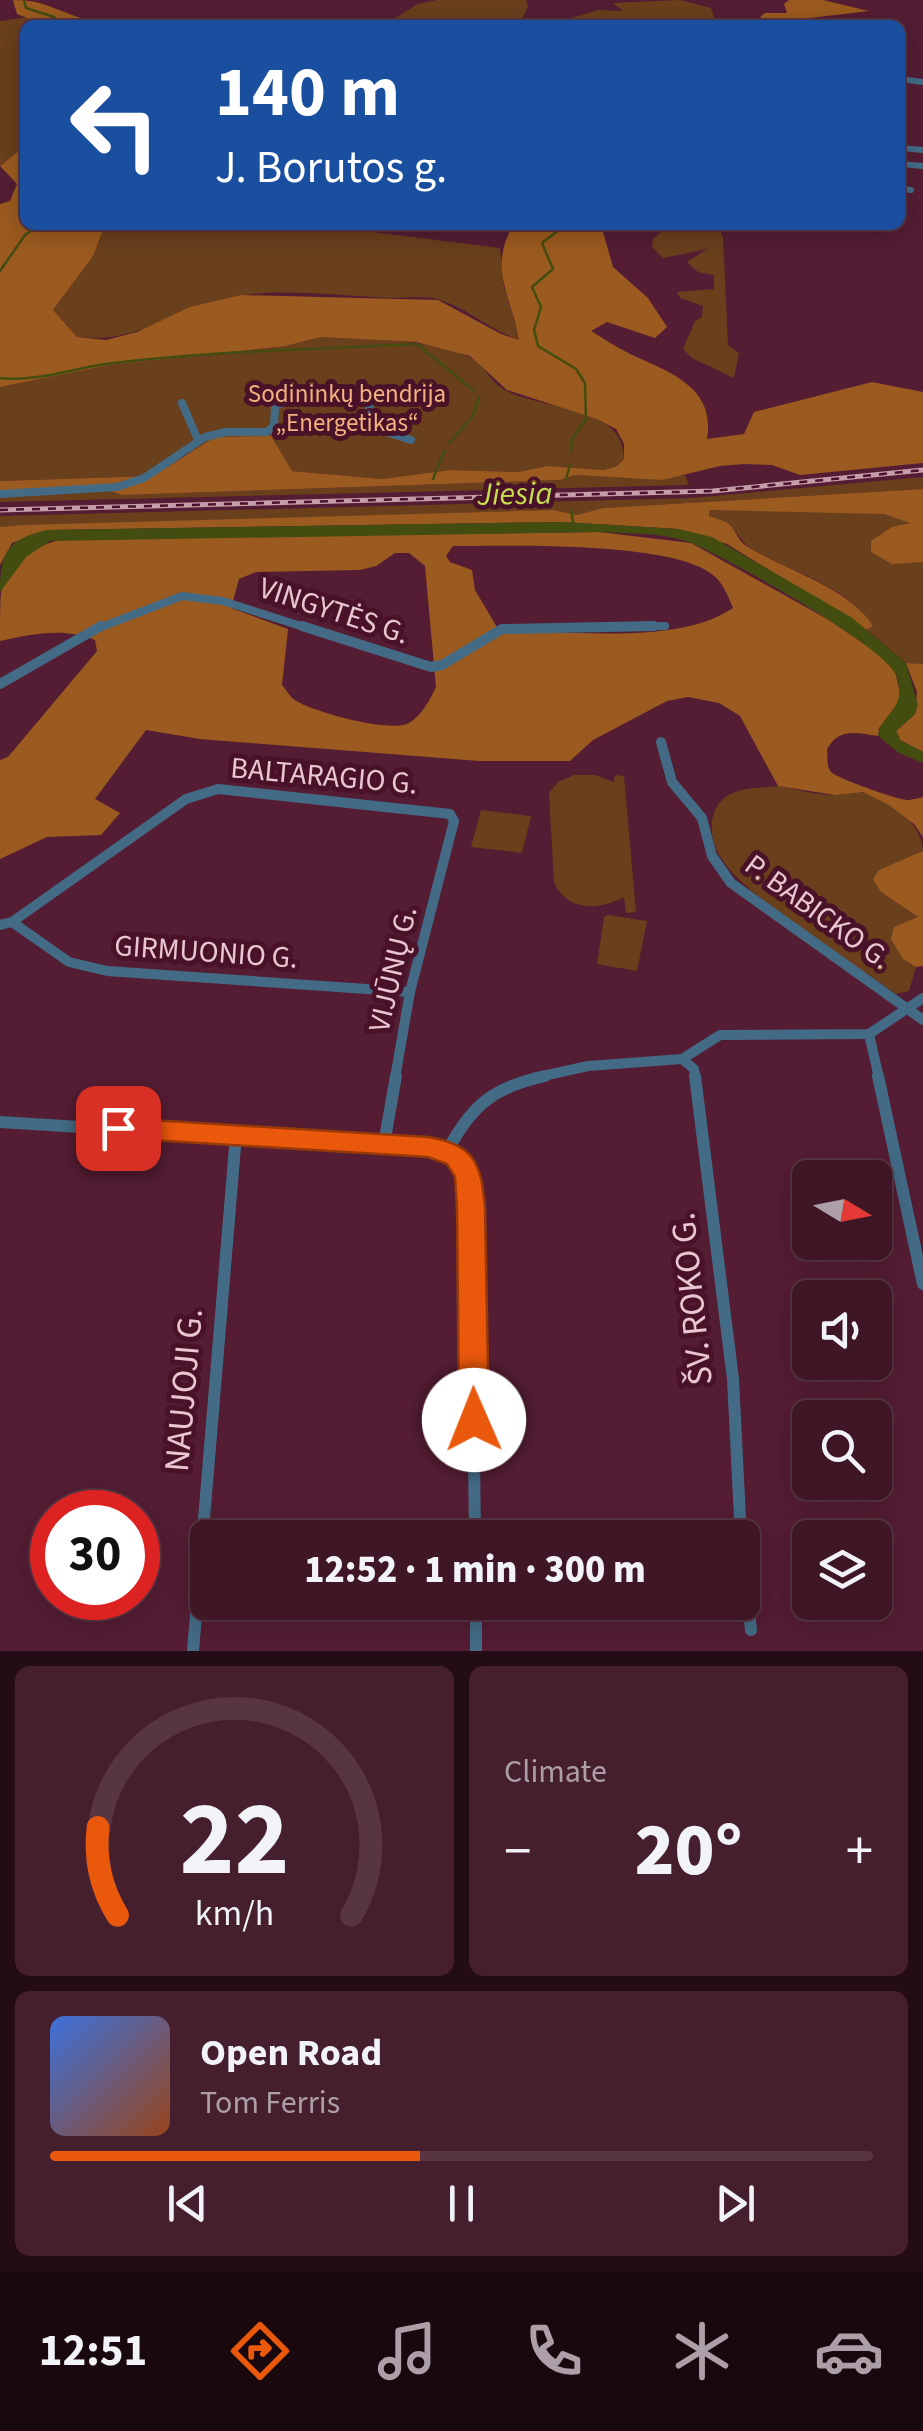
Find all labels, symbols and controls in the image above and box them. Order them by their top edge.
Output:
text: 140 m [215,43,400,143]
icon: left [50,60,180,190]
text: J. Borutos g. [215,136,447,200]
park label: Sodininkų bendrija „Energetikas“ [248,376,446,441]
water label: Jiesia [476,470,553,518]
street label: VINGYTĖS G. [254,567,414,655]
street label: BALTARAGIO G. [229,746,419,806]
street label: P. BABICKO G. [736,844,900,980]
street label: VIJŪNŲ G. [358,902,428,1036]
street label: GIRMUONIO G. [113,924,299,980]
pin [76,1086,161,1171]
icon: arrive [91,1101,146,1156]
north arrow [792,1160,892,1260]
map controls [792,1160,892,1620]
street label: ŠV. ROKO G. [658,1210,726,1388]
button: sound [792,1280,892,1380]
street label: NAUJOJI G. [152,1306,216,1474]
position arrow [422,1368,526,1472]
button: search [792,1400,892,1500]
speed limit sign: 30 [30,1490,160,1620]
button: layers [792,1520,892,1620]
text: 12:52 · 1 min · 300 m [304,1543,646,1597]
text: Climate [504,1749,607,1795]
text: 22 [180,1767,289,1915]
text: 20° [635,1797,742,1904]
text: − [504,1813,531,1891]
text: + [846,1813,873,1891]
text: km/h [195,1888,274,1939]
text: Open Road [200,2026,382,2080]
text: Tom Ferris [200,2080,340,2126]
icon: previous [160,2176,215,2231]
icon: pause [434,2176,489,2231]
icon: next [708,2176,763,2231]
icon: directions [225,2316,295,2386]
icon: music [372,2316,442,2386]
icon: phone [519,2316,589,2386]
icon: climate [667,2316,737,2386]
icon: car [814,2316,884,2386]
text: 12:51 [39,2319,147,2383]

